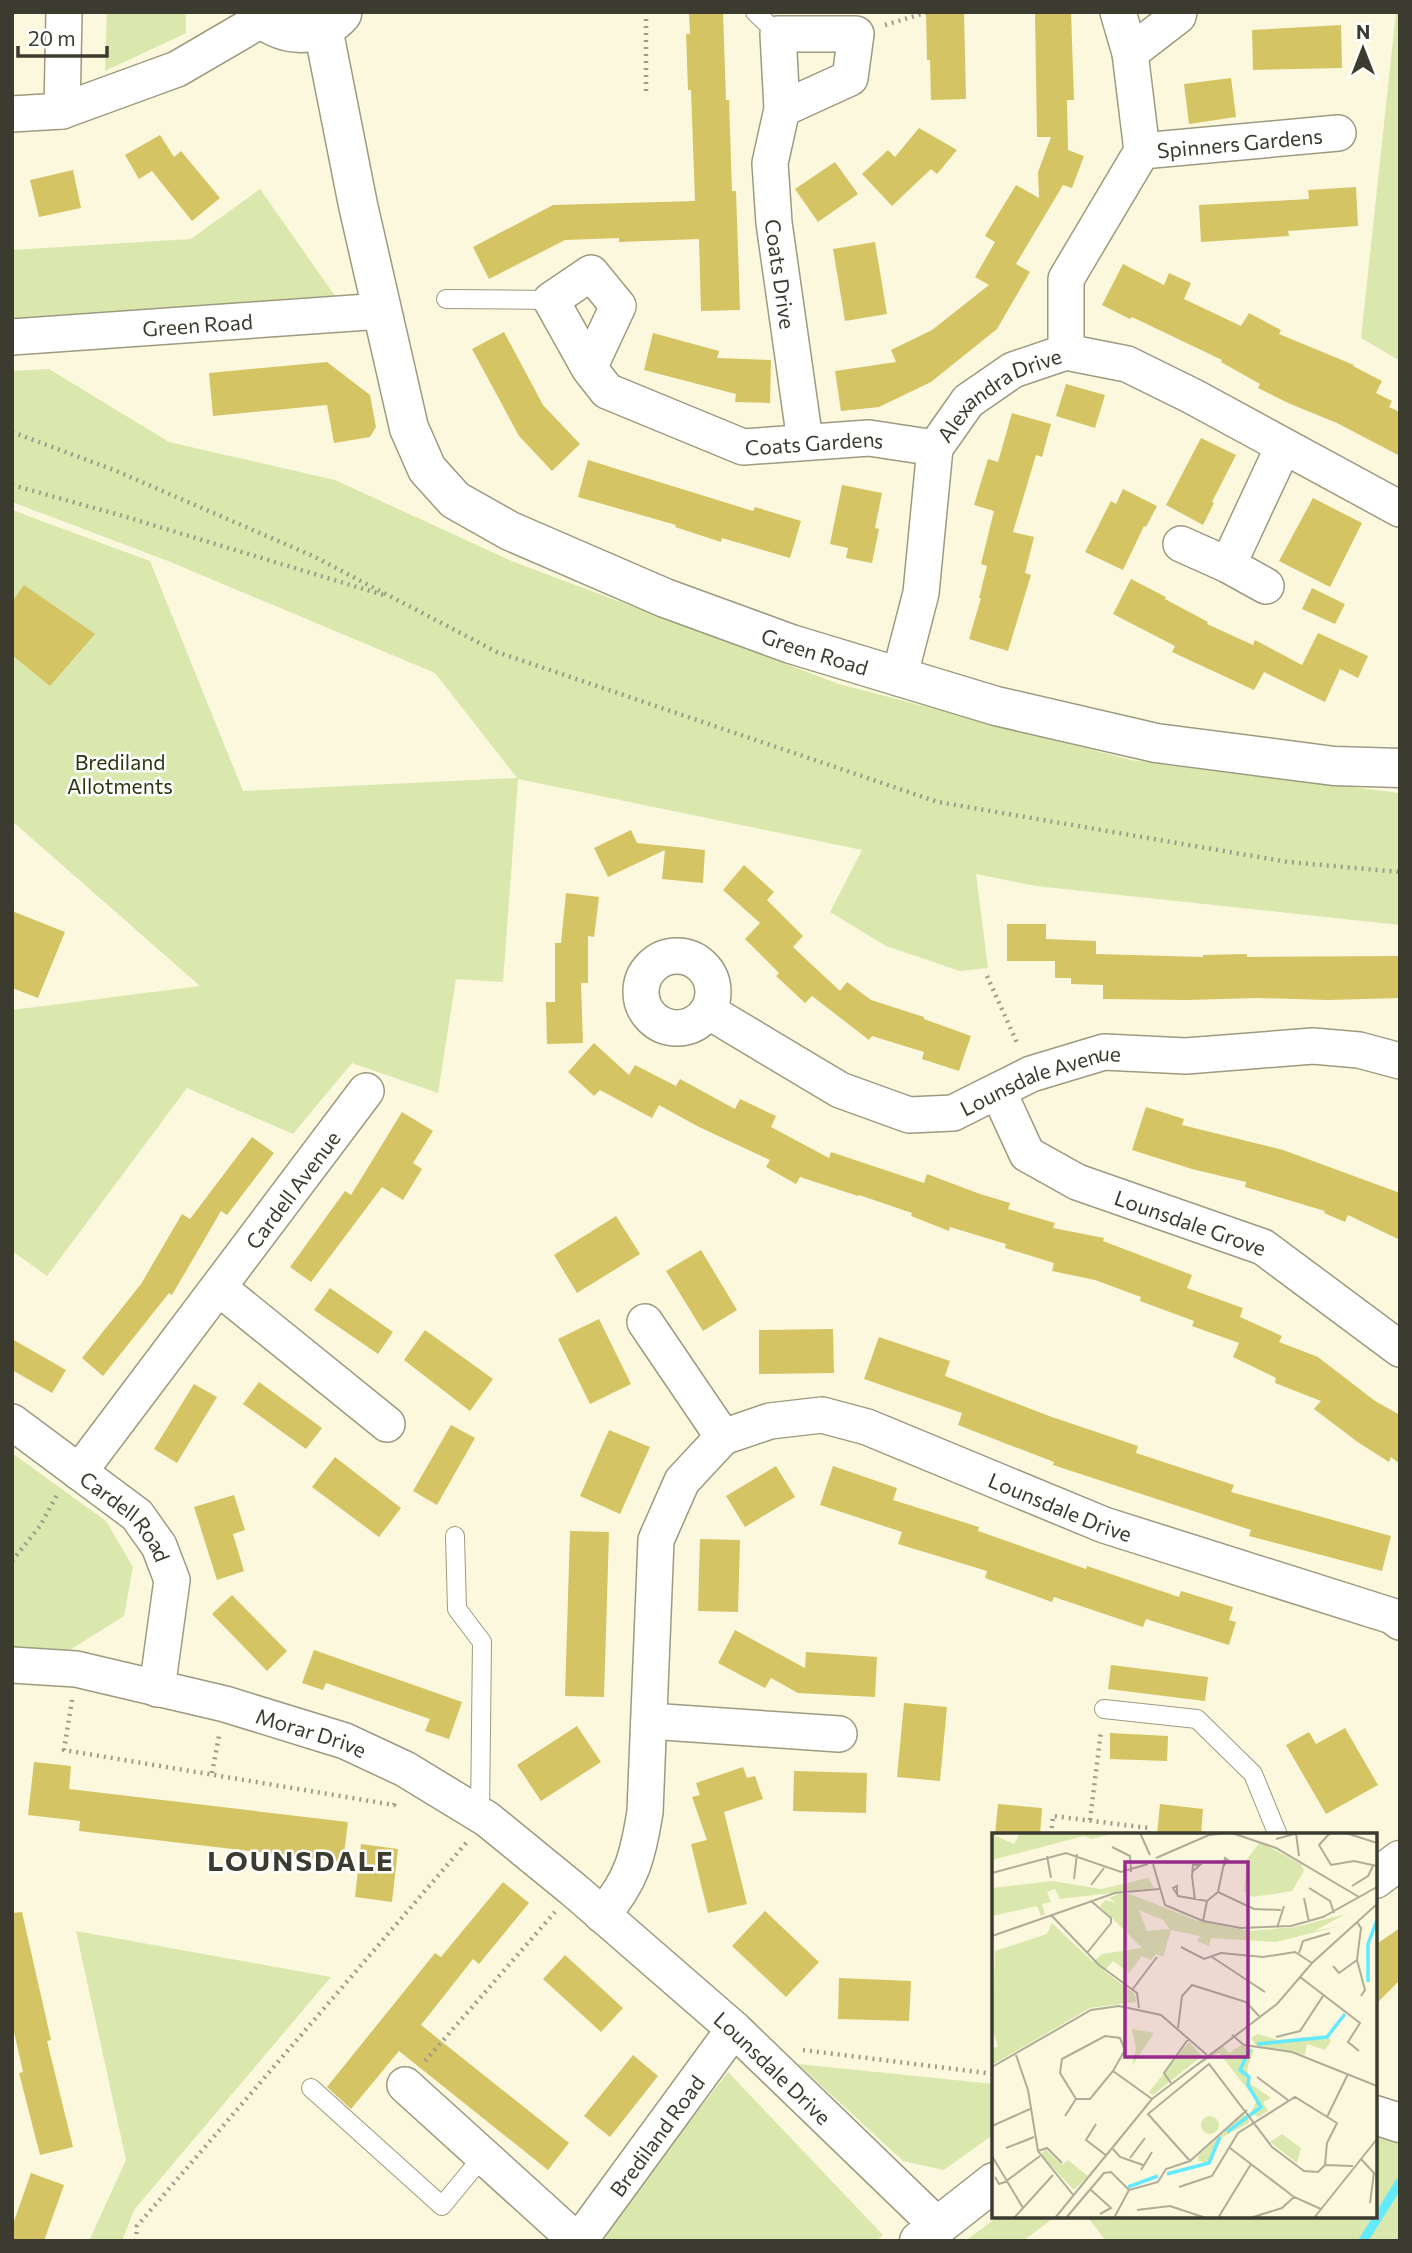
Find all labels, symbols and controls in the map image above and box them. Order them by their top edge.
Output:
scale bar [18,14,107,58]
north arrow [1328,14,1398,84]
text: N [1356,20,1370,43]
text: 20 m [28,25,76,50]
street label: Spinners Gardens [1156,122,1323,162]
street label: Coats Drive [761,217,801,330]
street label: Green Road [141,308,254,340]
street label: Alexandra Drive [931,342,1064,446]
street label: Coats Gardens [744,425,886,459]
street label: Green Road [758,622,872,679]
park label: Brediland Allotments [67,749,173,798]
street label: Lounsdale Avenue [955,1039,1122,1120]
street label: Cardell Avenue [239,1125,345,1253]
street label: Lounsdale Grove [1112,1184,1270,1260]
street label: Cardell Road [76,1465,176,1565]
street label: Lounsdale Drive [985,1466,1135,1546]
street label: Morar Drive [253,1702,371,1762]
inset map [992,1833,1377,2218]
district label: LOUNSDALE [207,1843,395,1877]
street label: Lounsdale Drive [710,2006,837,2129]
street label: Brediland Road [604,2070,709,2201]

